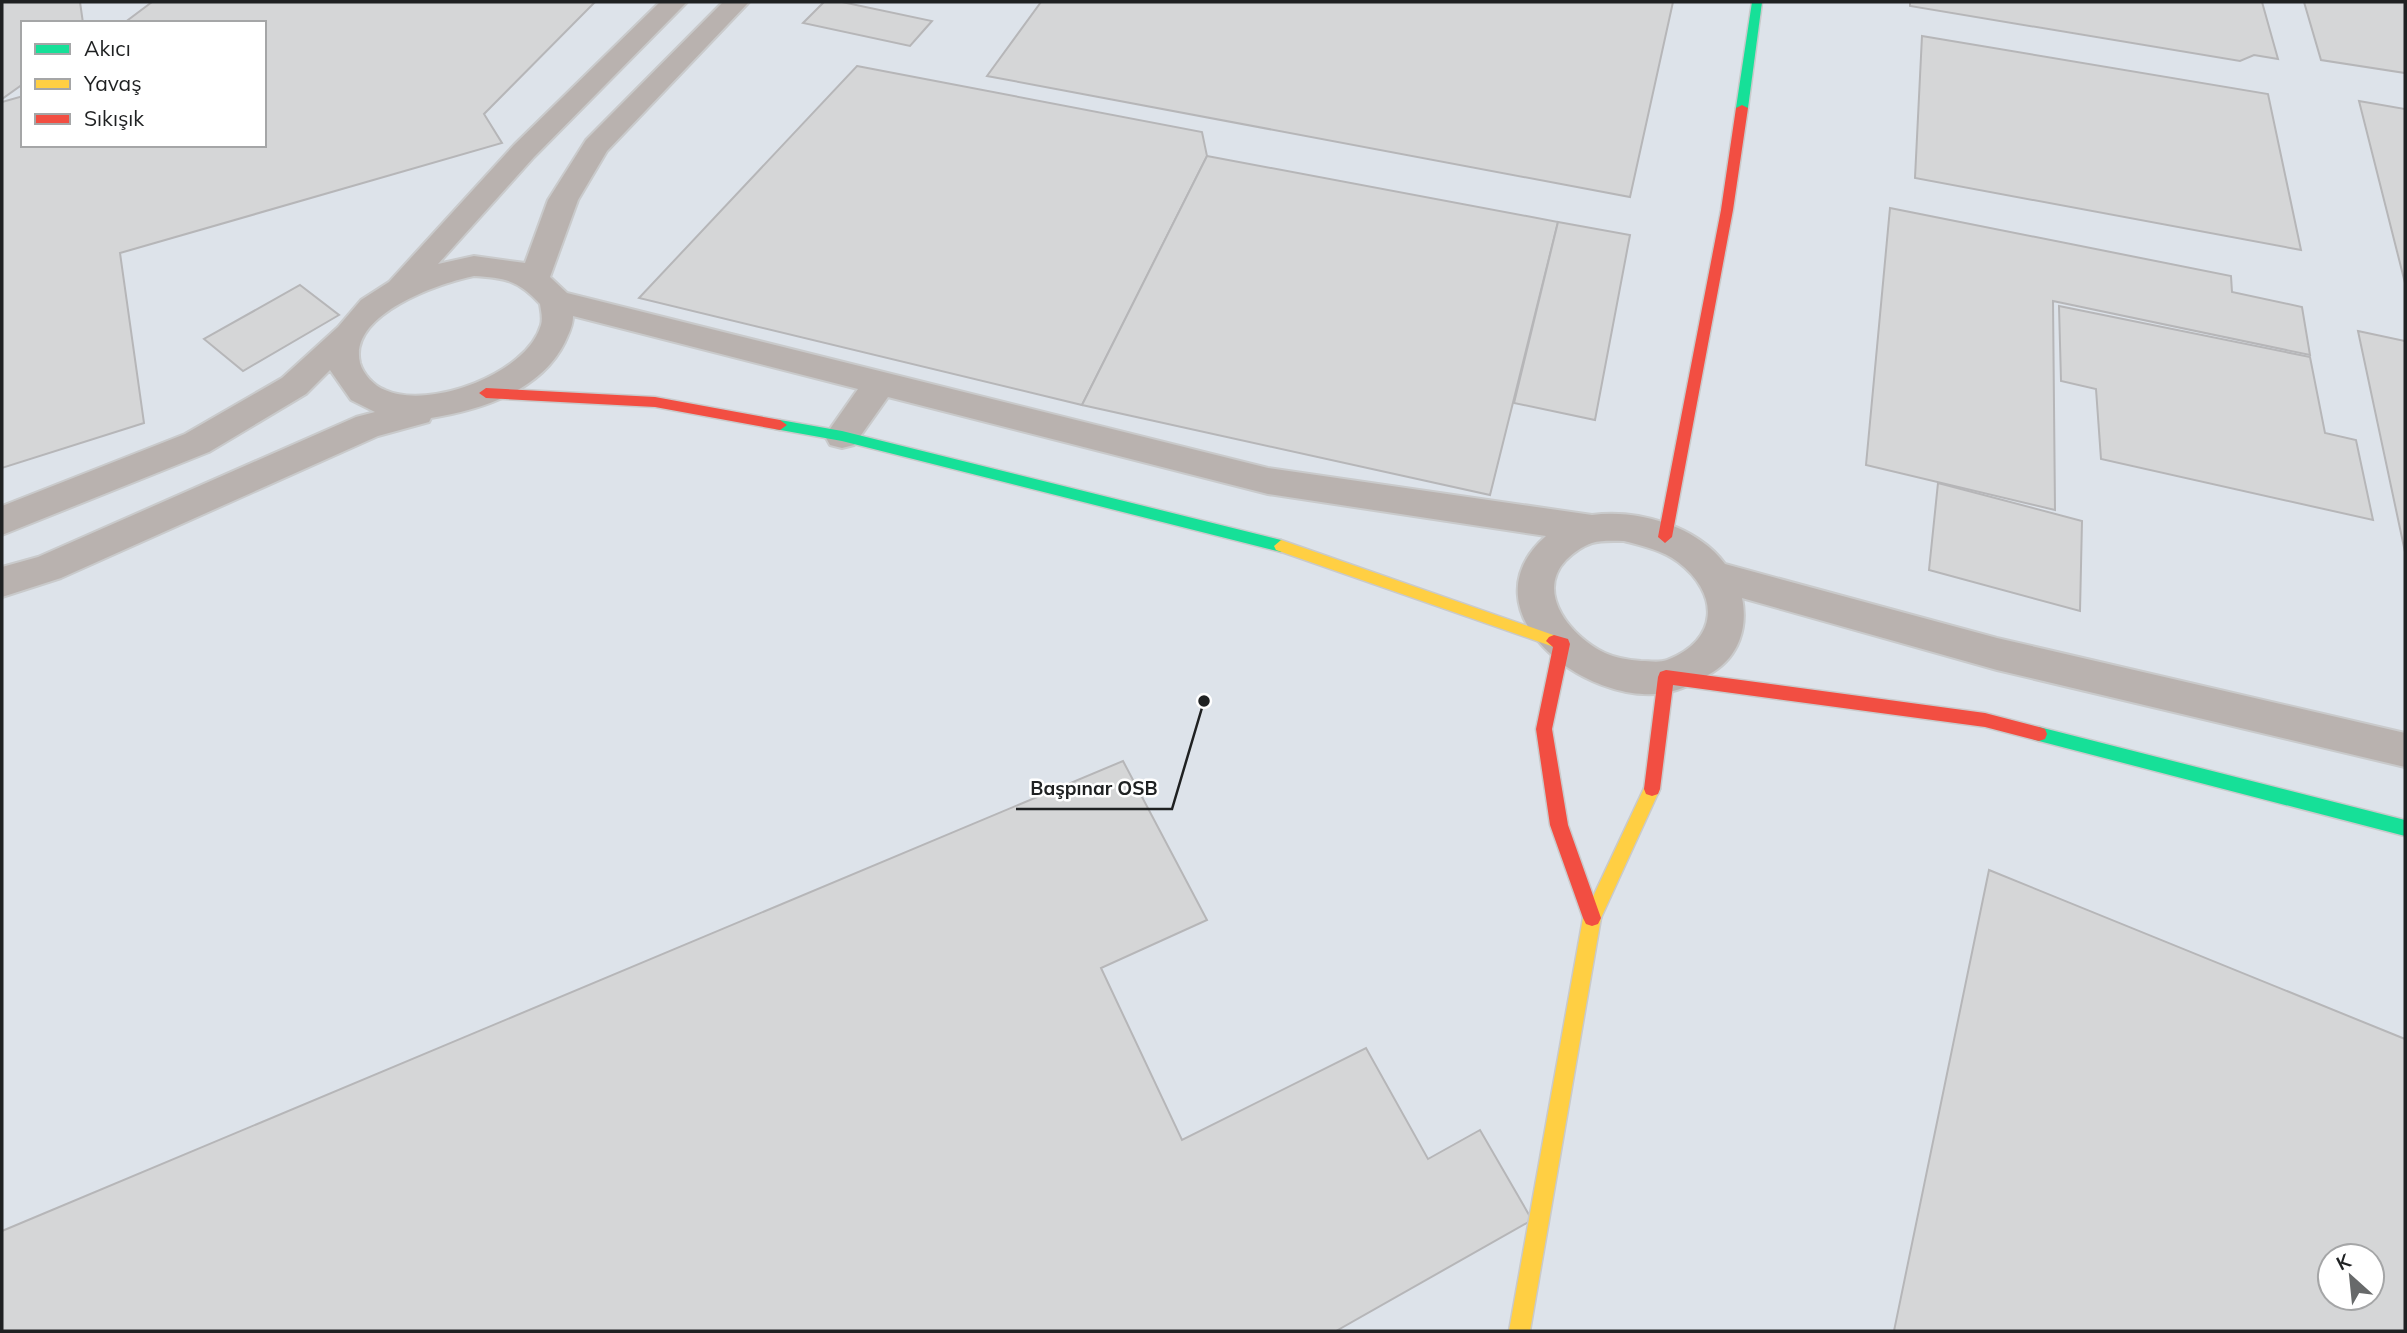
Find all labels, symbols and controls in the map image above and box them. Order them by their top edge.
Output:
legend [21,21,266,147]
text: Akıcı [84,35,131,61]
text: Yavaş [83,70,142,96]
text: Sıkışık [84,105,144,131]
callout: Başpınar OSB [1016,769,1172,809]
text: Başpınar OSB [1030,776,1158,800]
north arrow [2316,1242,2386,1312]
text: K [2332,1248,2356,1275]

